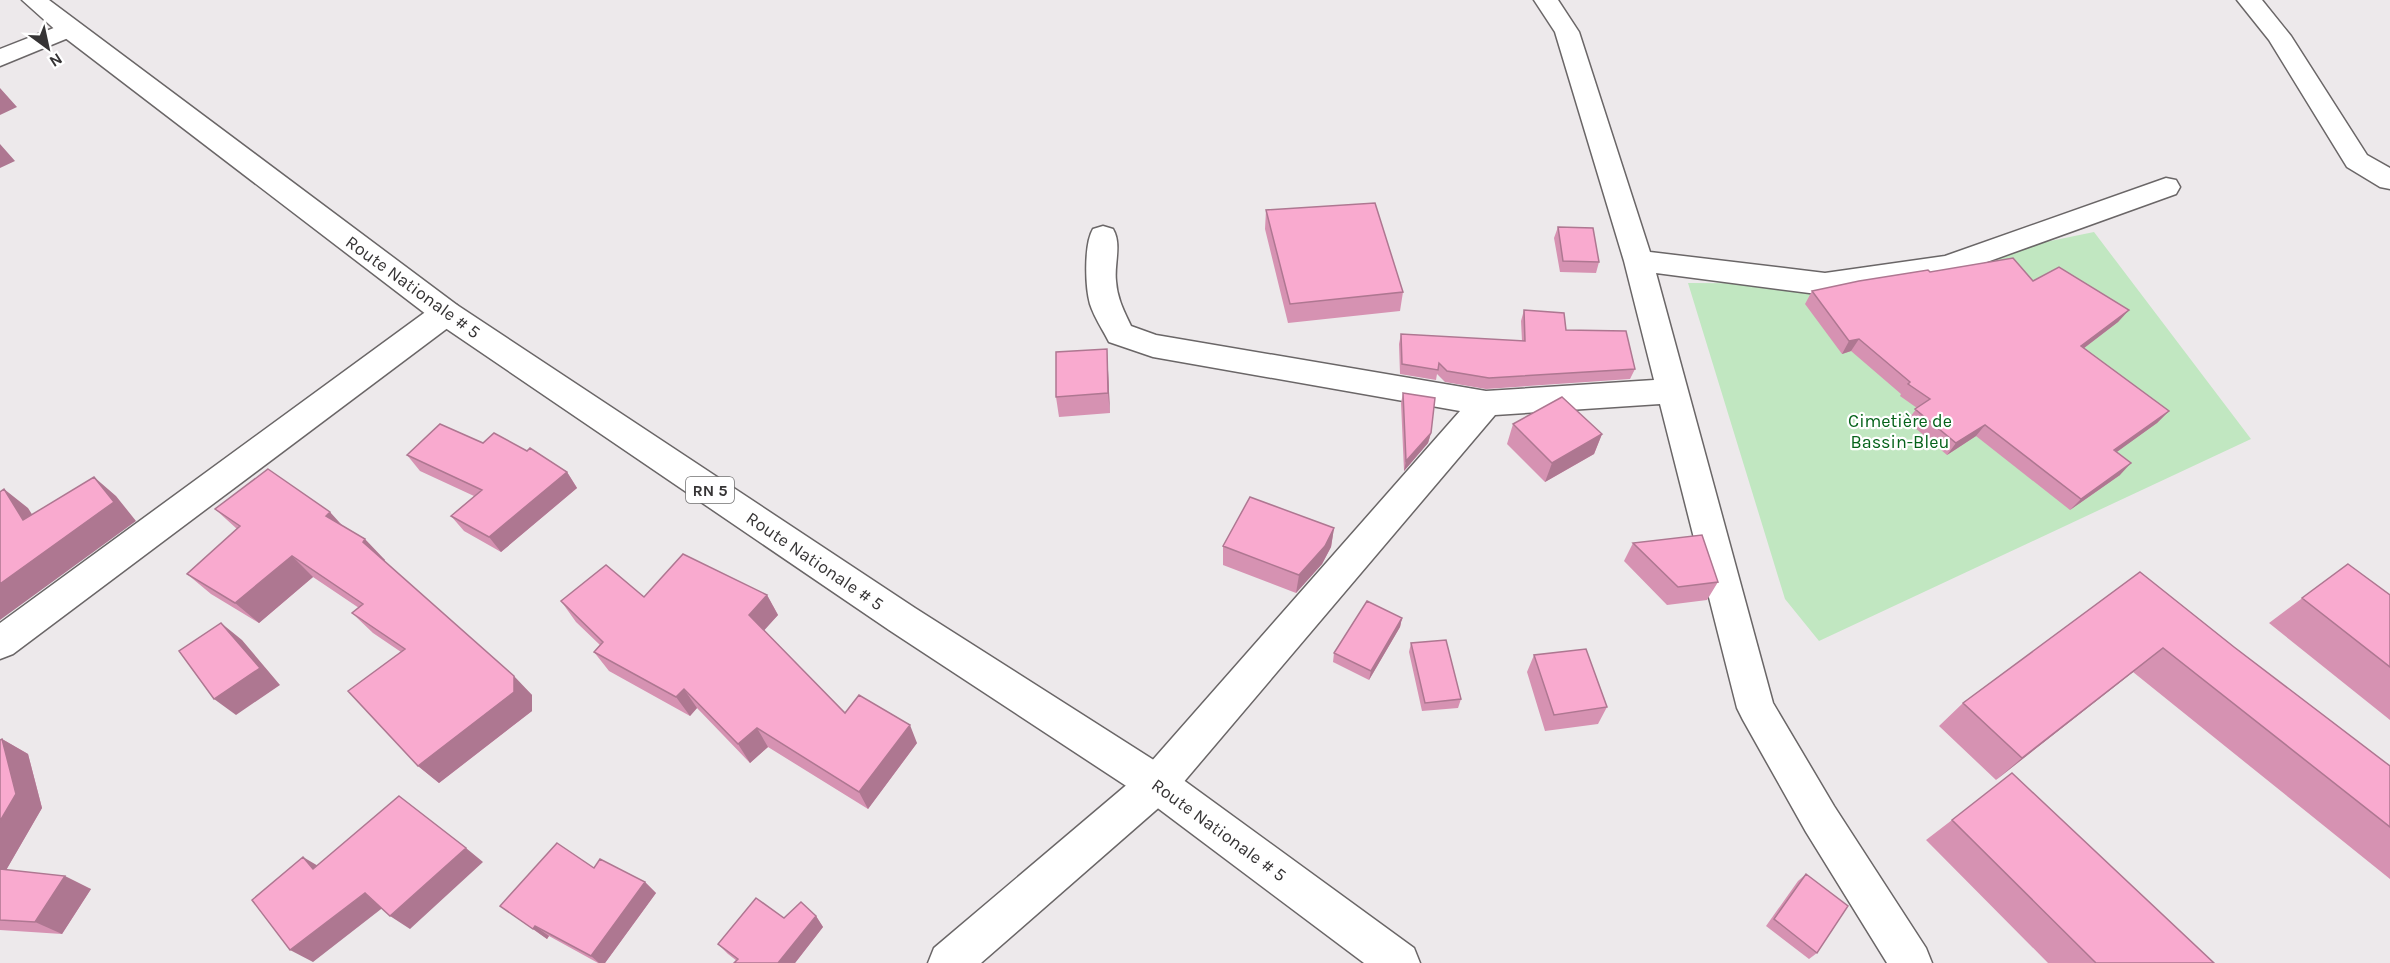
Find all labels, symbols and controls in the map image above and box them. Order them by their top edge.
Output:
north arrow [18,18,78,78]
text: N [46,49,66,71]
street label: Route Nationale # 5 [341,231,485,343]
park label: Cimetière de Bassin-Bleu [1848,410,1952,453]
road number: RN 5 [686,477,734,503]
street label: Route Nationale # 5 [742,507,888,615]
street label: Route Nationale # 5 [1147,774,1291,886]

